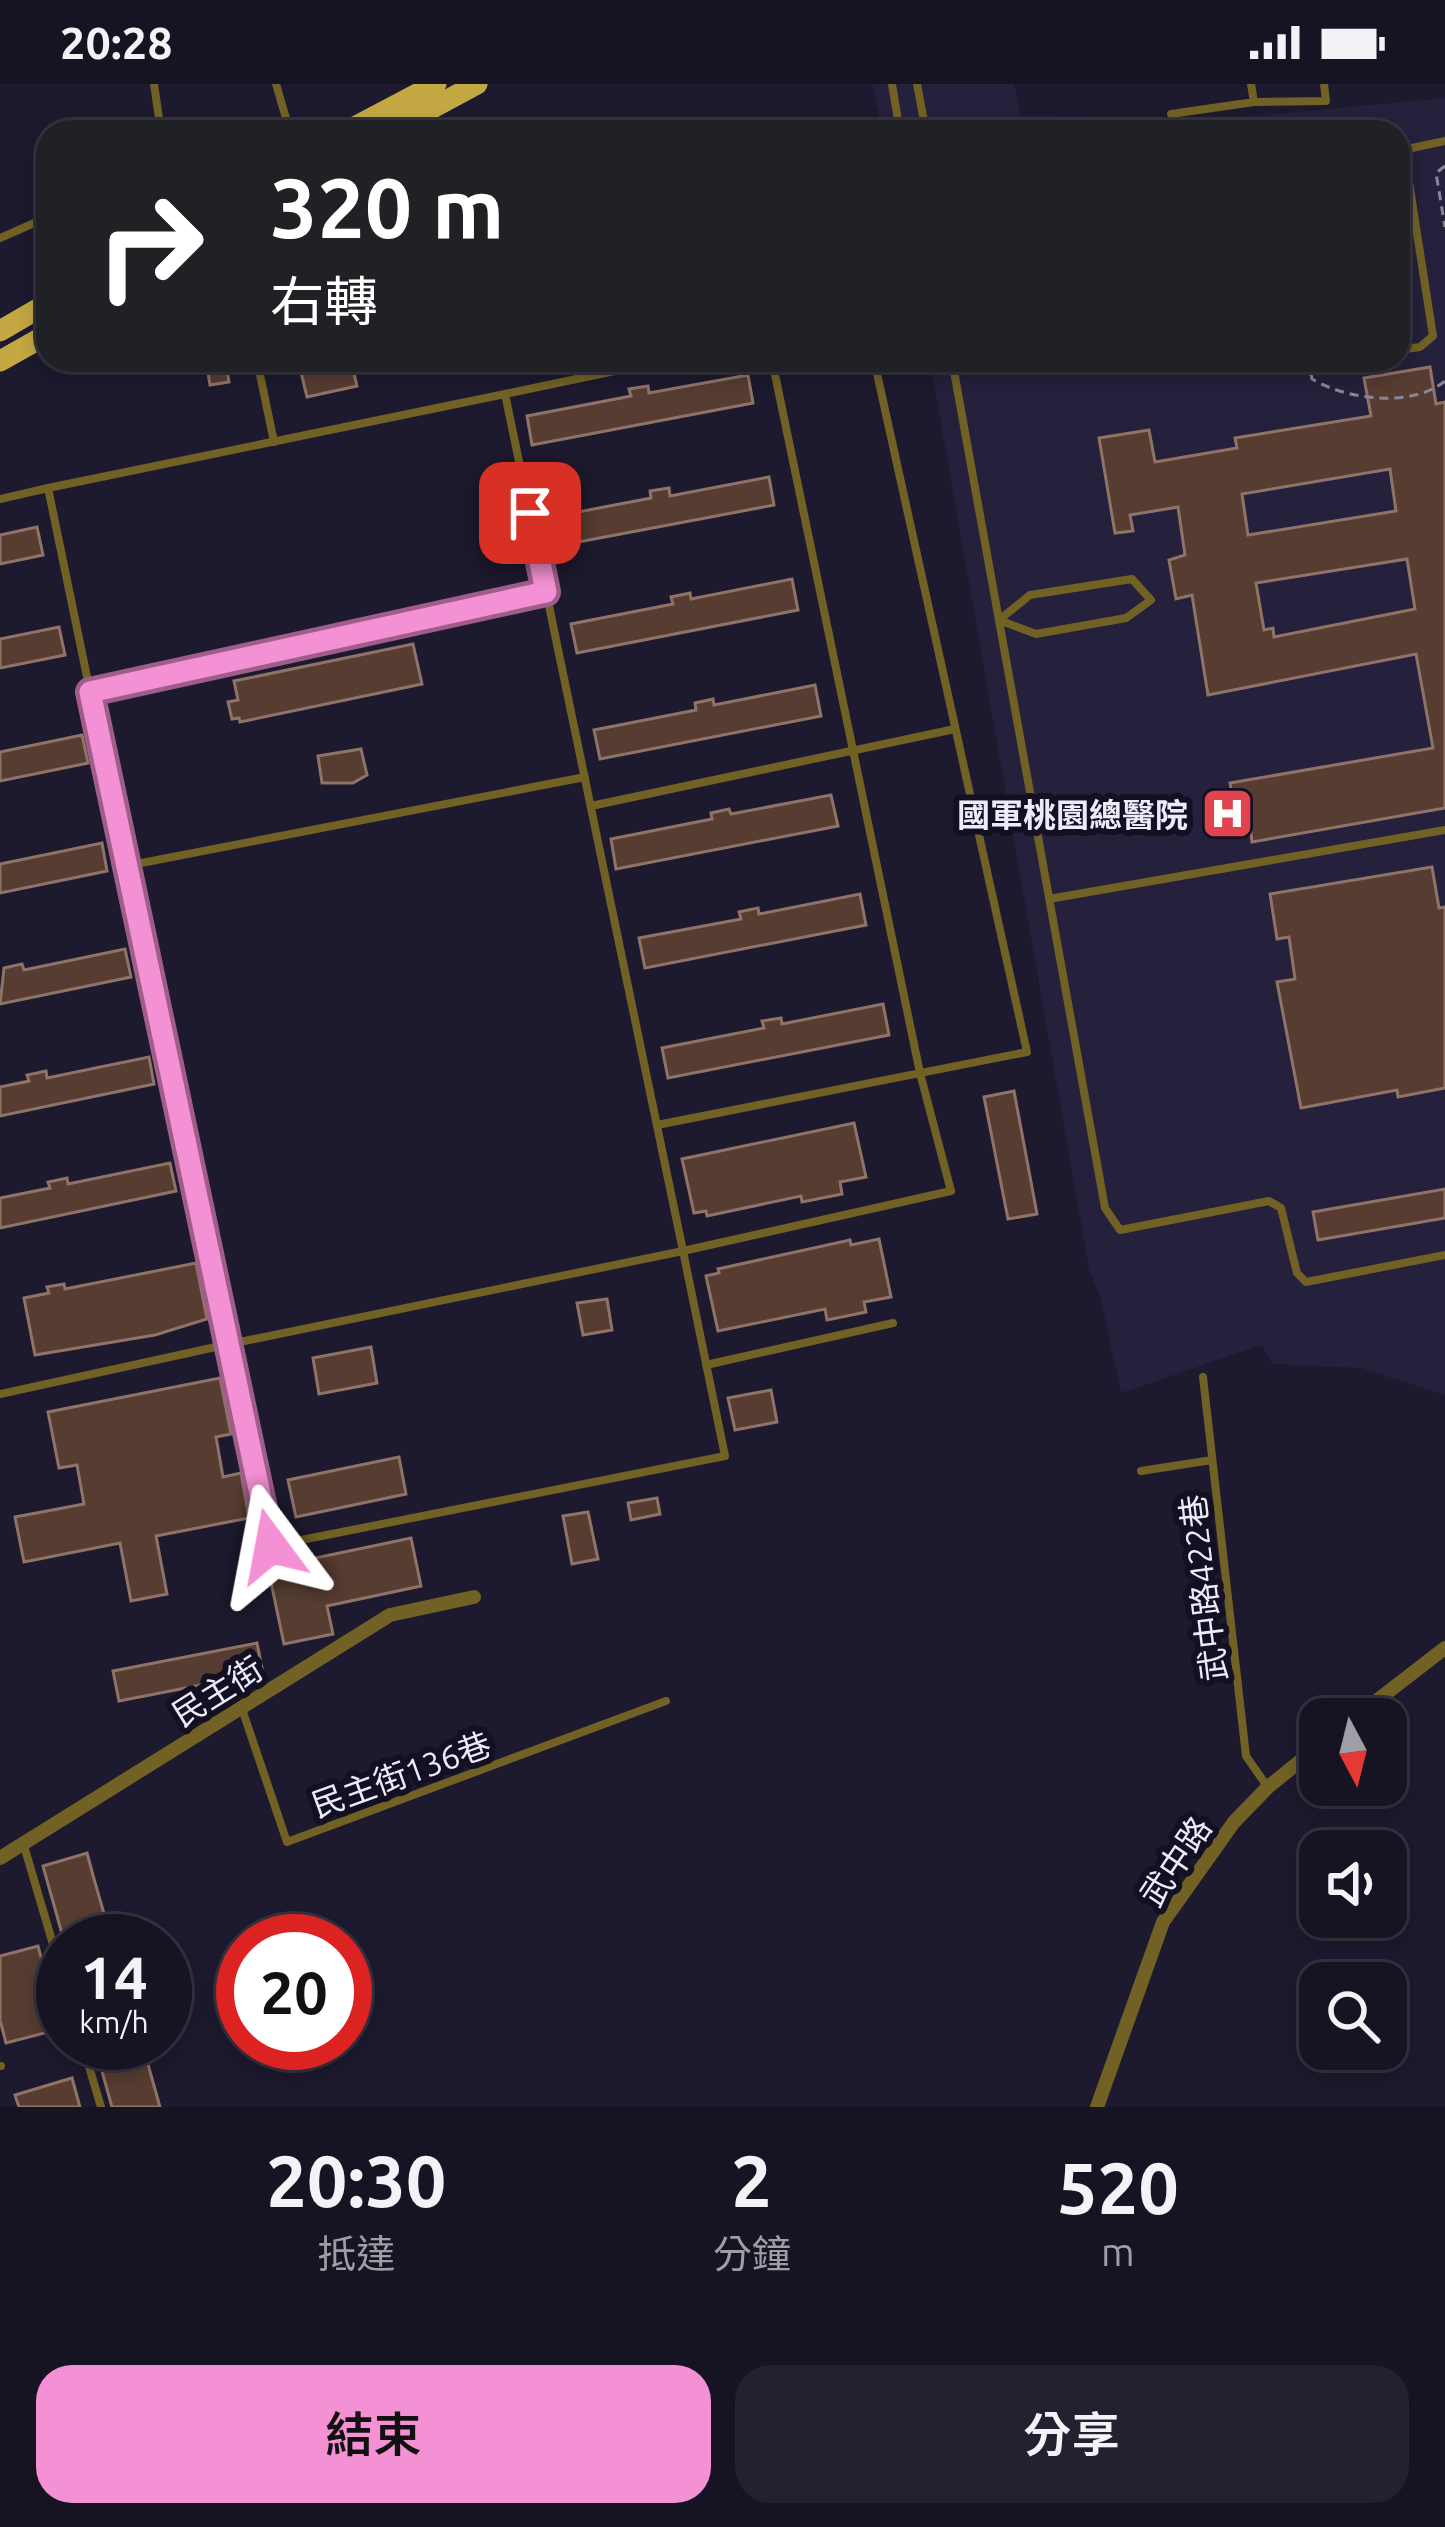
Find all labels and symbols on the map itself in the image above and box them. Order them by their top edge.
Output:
pin [479,462,581,564]
hospital icon: 國軍桃園總醫院 [1199,786,1255,842]
place label: 國軍桃園總醫院 [957,796,1188,833]
position arrow [208,1483,334,1609]
street label: 武中路422巷 [1173,1493,1233,1683]
street label: 民主街 [165,1649,269,1733]
north arrow [1299,1698,1407,1806]
street label: 民主街136巷 [306,1724,496,1824]
street label: 武中路 [1132,1810,1218,1912]
speed limit sign: 20 [216,1914,372,2070]

